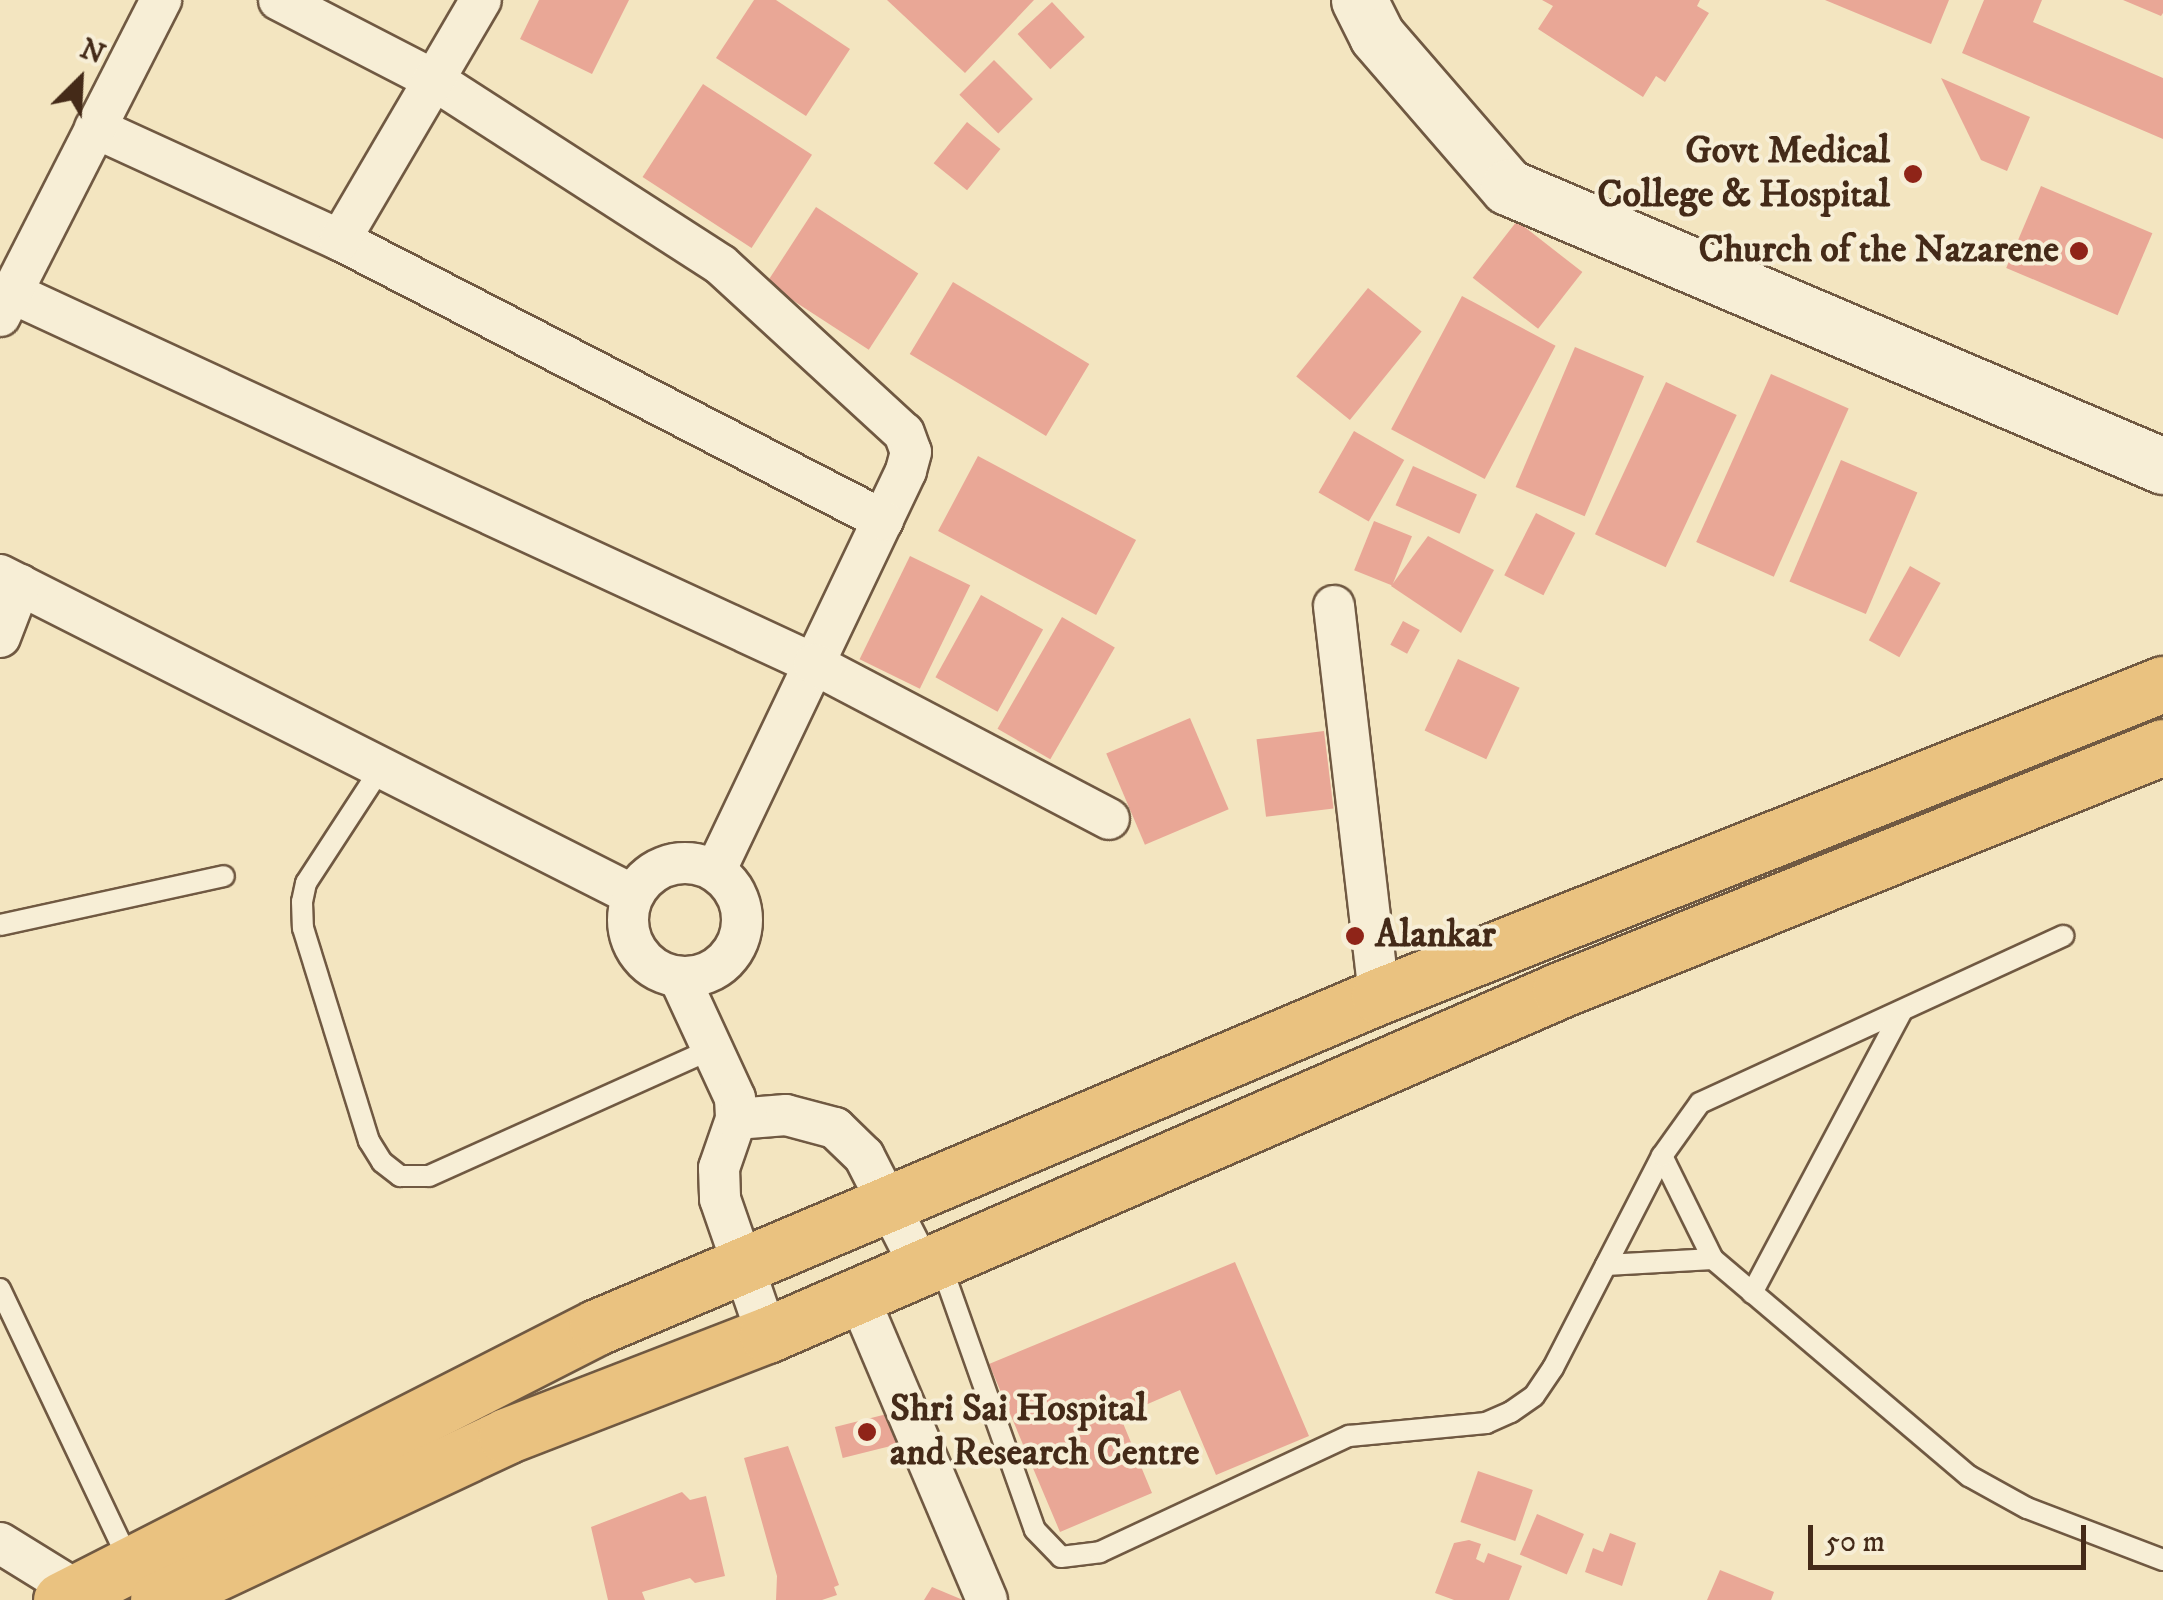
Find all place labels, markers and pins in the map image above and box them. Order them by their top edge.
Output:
place label: Govt Medical College & Hospital [1597,129,1890,218]
marker: Govt Medical College & Hospital [1900,161,1926,187]
place label: Church of the Nazarene [1698,228,2059,274]
marker: Church of the Nazarene [2068,240,2090,262]
place label: Alankar [1375,913,1496,959]
marker: Alankar [1344,925,1366,947]
place label: Shri Sai Hospital and Research Centre [890,1387,1200,1476]
marker: Shri Sai Hospital and Research Centre [854,1419,880,1445]

